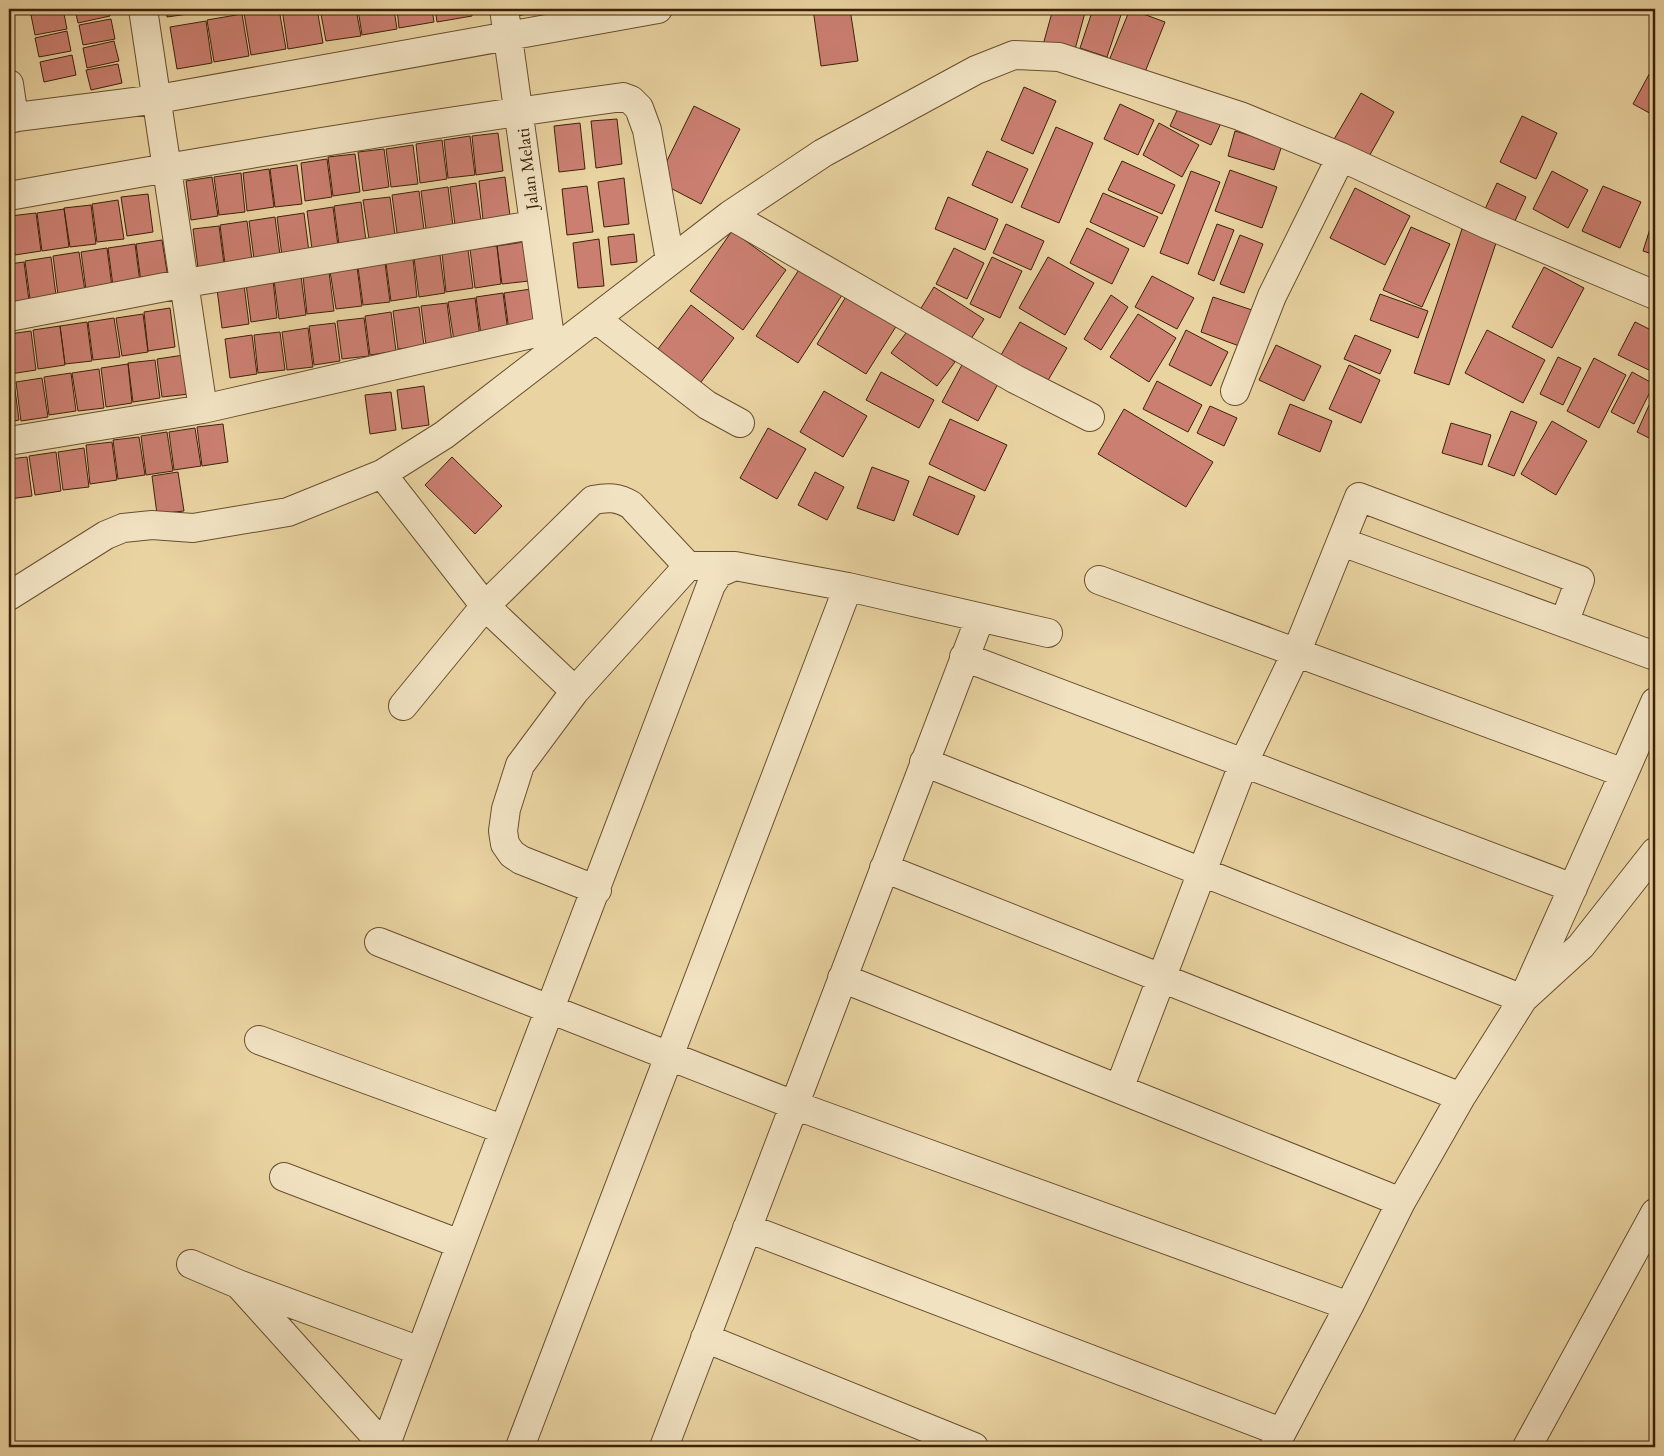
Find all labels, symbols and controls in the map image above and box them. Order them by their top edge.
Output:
street label: Jalan Melati [510,126,544,213]

